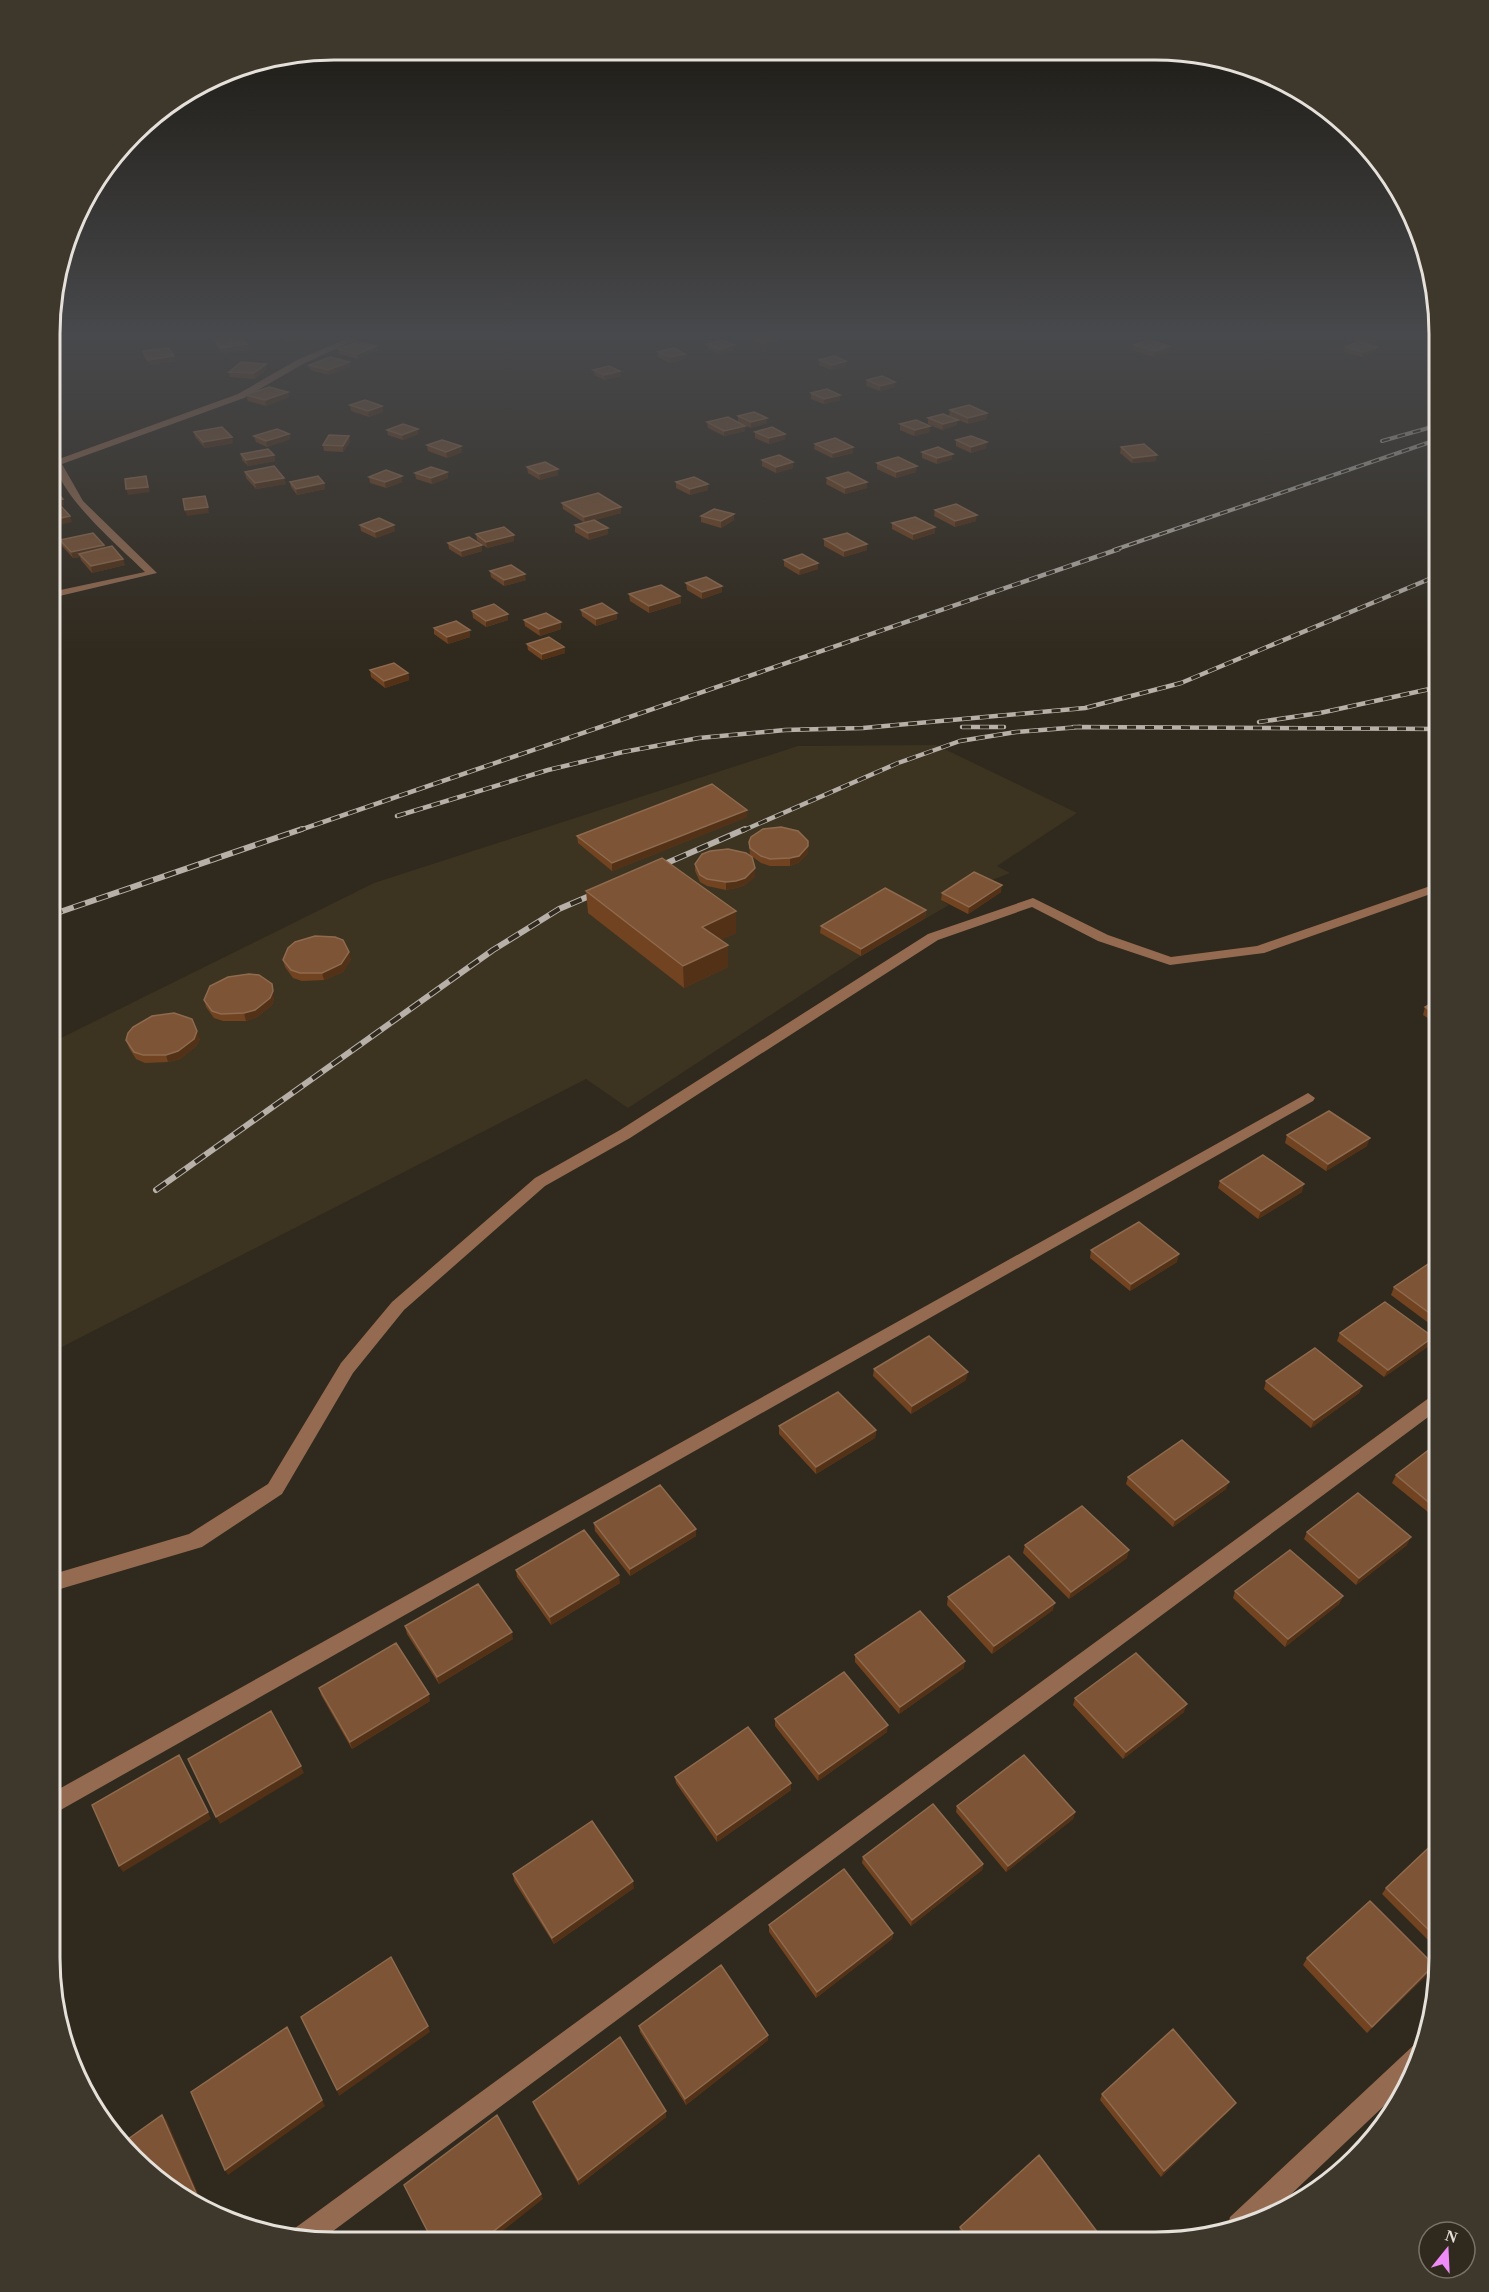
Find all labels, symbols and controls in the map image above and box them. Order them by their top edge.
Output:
north arrow [1417,2220,1477,2280]
text: N [1443,2226,1460,2246]

